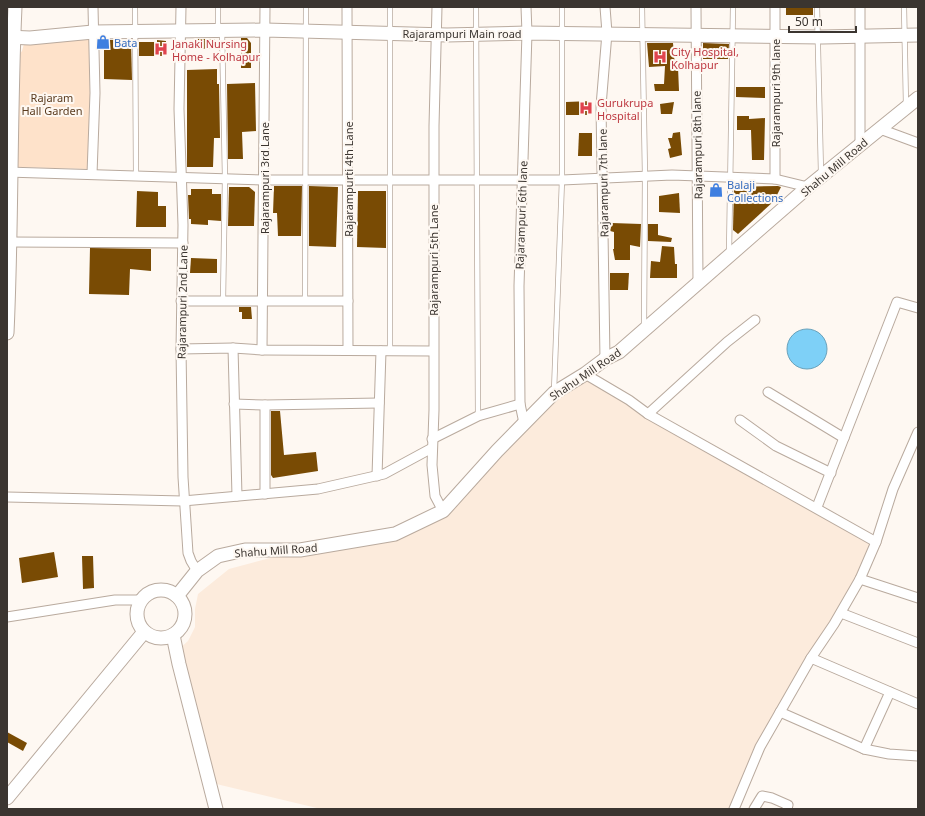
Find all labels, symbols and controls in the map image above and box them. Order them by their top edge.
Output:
scale bar [789,8,856,34]
text: 50 m [795,13,823,30]
street label: Rajarampuri Main road [402,26,522,41]
shop icon: Bata [95,34,111,50]
place label: Bata [114,35,137,50]
place label: Janaki Nursing Home - Kolhapur [171,36,260,64]
street label: Rajarampuri 9th lane [768,39,783,147]
hospital icon: Janaki Nursing Home - Kolhapur [153,41,169,57]
place label: City Hospital, Kolhapur [671,44,739,72]
hospital icon: City Hospital, Kolhapur [652,49,668,65]
park label: Rajaram Hall Garden [21,90,83,118]
street label: Rajarampuri 8th lane [689,91,705,199]
place label: Gurukrupa Hospital [597,95,653,123]
hospital icon: Gurukrupa Hospital [578,100,594,116]
street label: Rajarampurti 4th Lane [341,121,356,237]
street label: Rajarampuri 3rd Lane [257,122,272,234]
street label: Rajarampuri 7th lane [595,129,611,237]
street label: Shahu Mill Road [797,134,871,200]
street label: Rajarampuri 6th lane [512,160,530,270]
place label: Balaji Collections [727,177,783,205]
shop icon: Balaji Collections [708,182,724,198]
street label: Rajarampuri 5th Lane [426,204,441,316]
street label: Rajarampuri 2nd Lane [174,245,190,359]
street label: Shahu Mill Road [546,345,624,403]
street label: Shahu Mill Road [234,540,318,560]

